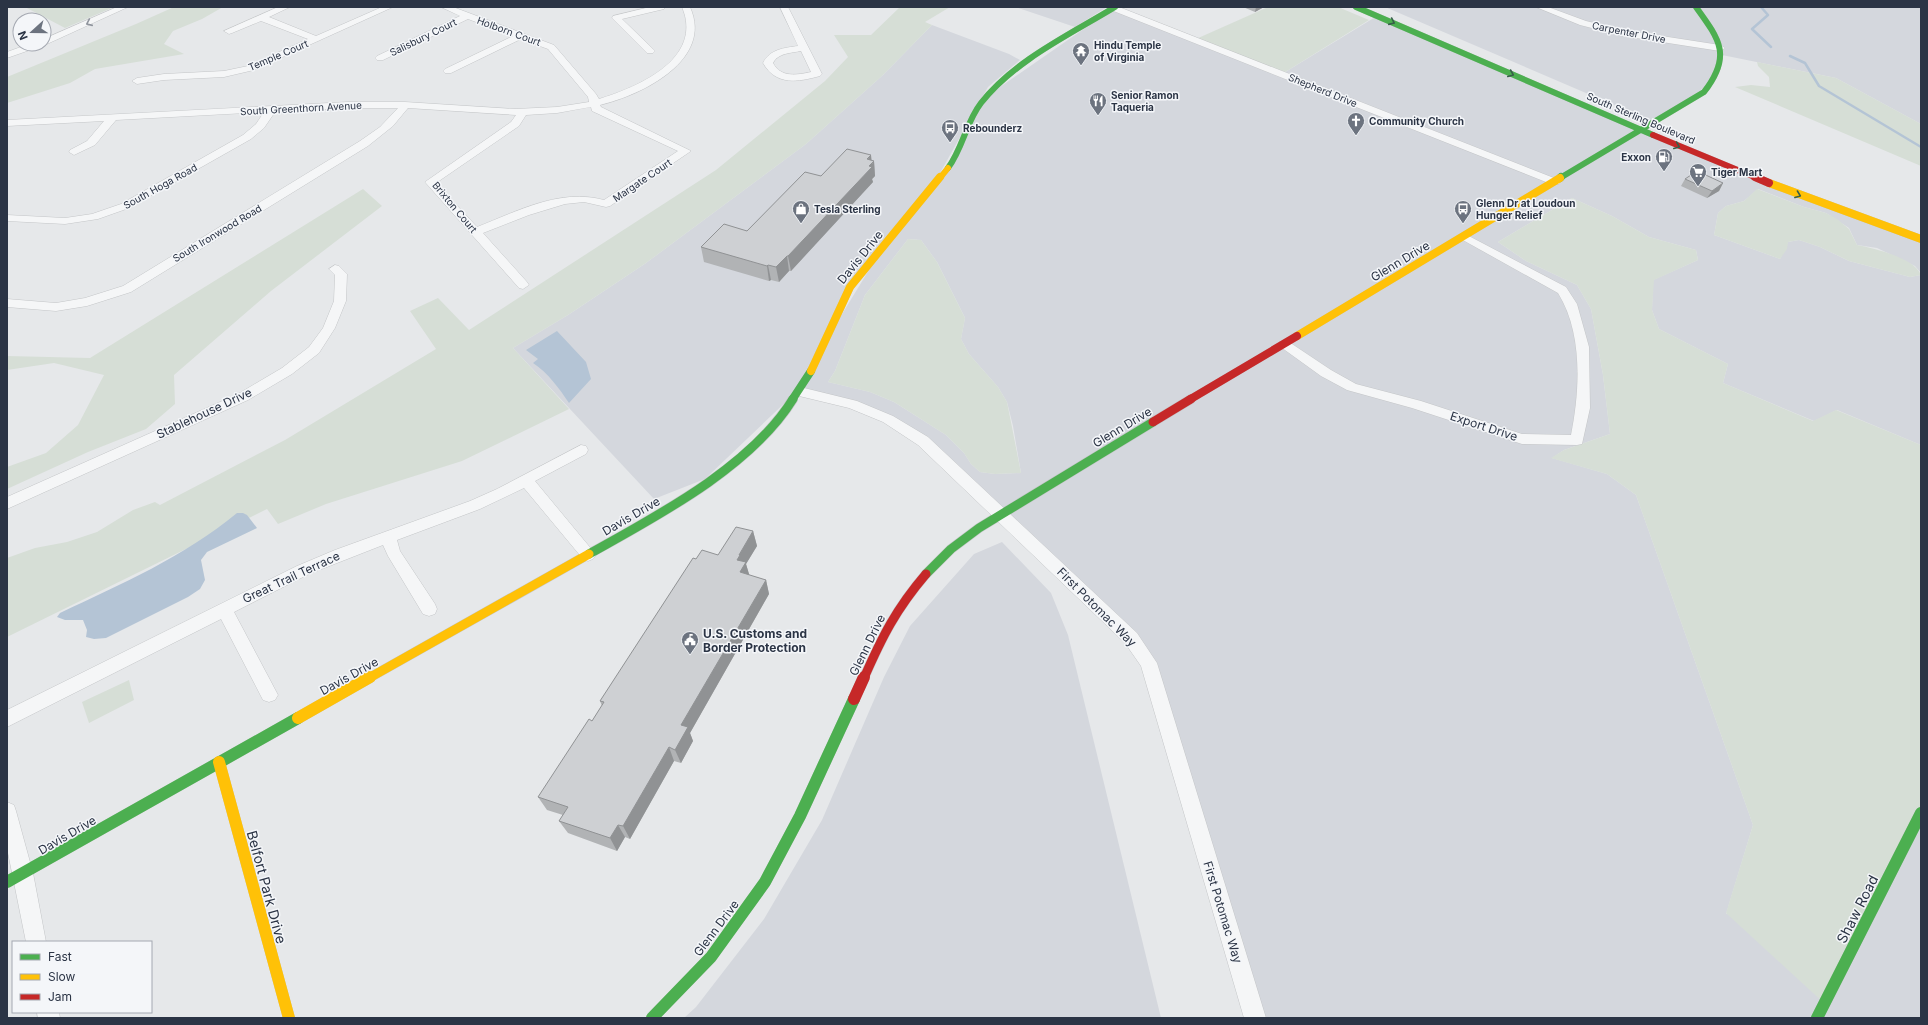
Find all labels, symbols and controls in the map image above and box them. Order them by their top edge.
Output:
north arrow [12,12,52,52]
street label: Holborn Court [475,14,543,48]
street label: Salisbury Court [388,15,459,58]
one-way arrow [1388,17,1396,25]
one-way arrow [85,18,93,26]
street label: Carpenter Drive [1591,19,1667,45]
text: N [15,29,31,42]
street label: Temple Court [246,37,310,73]
place label: Hindu Temple of Virginia [1094,39,1161,64]
temple icon: Hindu Temple of Virginia [1071,41,1091,66]
one-way arrow [1507,69,1515,77]
street label: Shepherd Drive [1287,71,1359,109]
place label: Senior Ramon Taqueria [1111,89,1179,113]
street label: South Sterling Boulevard [1585,90,1697,146]
restaurant icon: Senior Ramon Taqueria [1088,91,1108,116]
street label: South Greenthorn Avenue [240,99,362,117]
church icon: Community Church [1346,111,1366,136]
place label: Community Church [1369,115,1464,128]
bus stop icon: Rebounderz [940,118,960,143]
place label: Rebounderz [963,122,1023,134]
one-way arrow [1673,141,1681,149]
fuel station icon: Exxon [1654,147,1674,172]
place label: Exxon [1621,151,1651,163]
street label: Margate Court [610,156,674,204]
street label: South Hoga Road [121,161,199,211]
supermarket icon: Tiger Mart [1688,162,1708,187]
place label: Tiger Mart [1711,166,1762,179]
street label: Brixton Court [430,179,480,235]
one-way arrow [1794,190,1801,198]
place label: Glenn Dr at Loudoun Hunger Relief [1476,197,1575,222]
shop icon: Tesla Sterling [791,199,811,224]
bus stop icon: Glenn Dr at Loudoun Hunger Relief [1453,199,1473,224]
street label: South Ironwood Road [170,202,264,264]
place label: Tesla Sterling [814,203,881,216]
street label: Davis Drive [834,227,886,287]
street label: Glenn Drive [1368,238,1432,284]
street label: Stablehouse Drive [154,384,254,442]
street label: Glenn Drive [1090,404,1154,450]
street label: Export Drive [1448,408,1520,444]
street label: Davis Drive [599,493,663,539]
street label: Great Trail Terrace [240,548,342,606]
street label: First Potomac Way [1054,564,1140,650]
street label: Glenn Drive [846,612,888,678]
place label: U.S. Customs and Border Protection [703,626,807,655]
public building icon: U.S. Customs and Border Protection [680,630,700,655]
street label: Davis Drive [317,654,381,698]
street label: Davis Drive [35,812,99,858]
street label: Belfort Park Drive [244,829,290,945]
street label: First Potomac Way [1200,859,1246,965]
street label: Shaw Road [1833,872,1881,946]
street label: Glenn Drive [690,897,742,959]
legend [12,941,152,1013]
text: Fast [48,949,72,964]
text: Slow [48,969,76,984]
text: Jam [48,989,72,1004]

